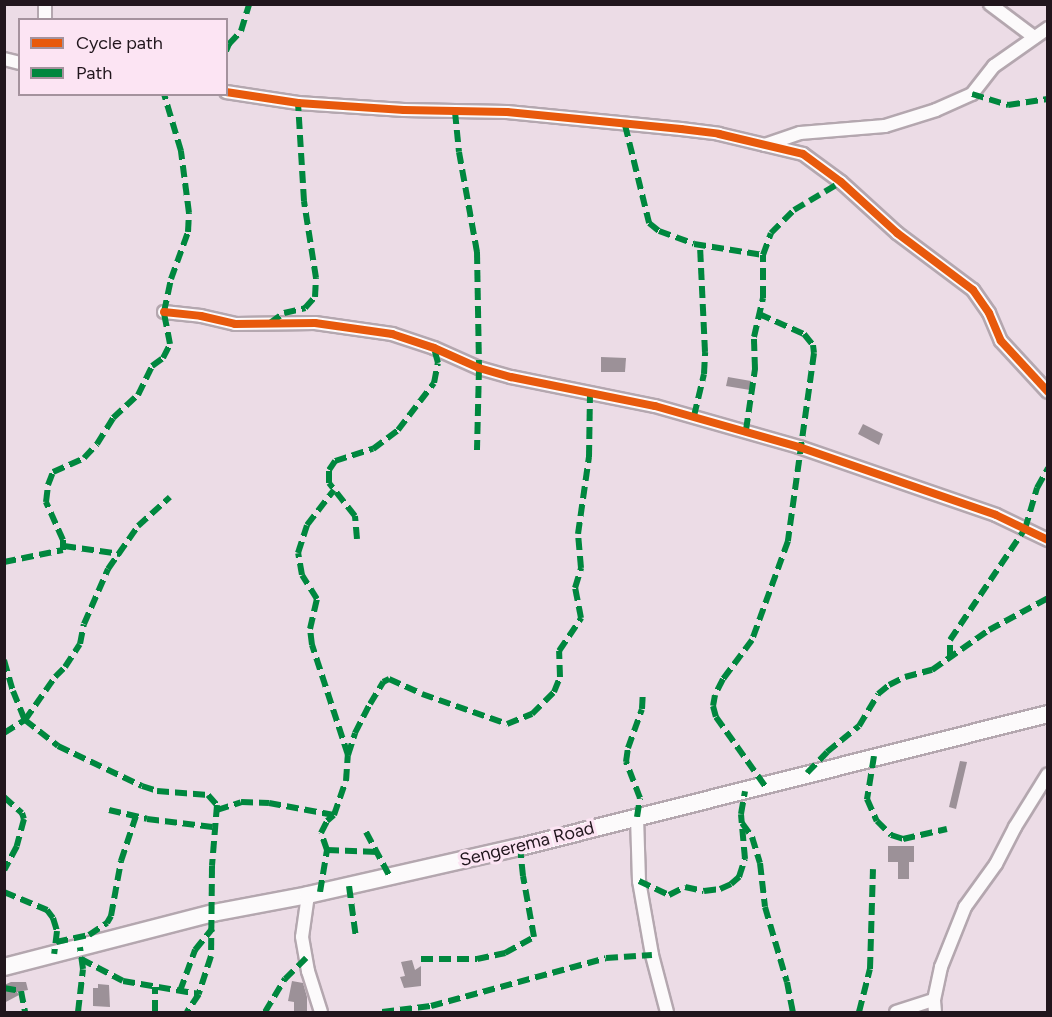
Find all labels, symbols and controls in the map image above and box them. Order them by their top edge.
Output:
legend [18,18,228,96]
text: Cycle path [76,32,163,54]
text: Path [76,62,112,84]
street label: Sengerema Road [458,817,596,871]

